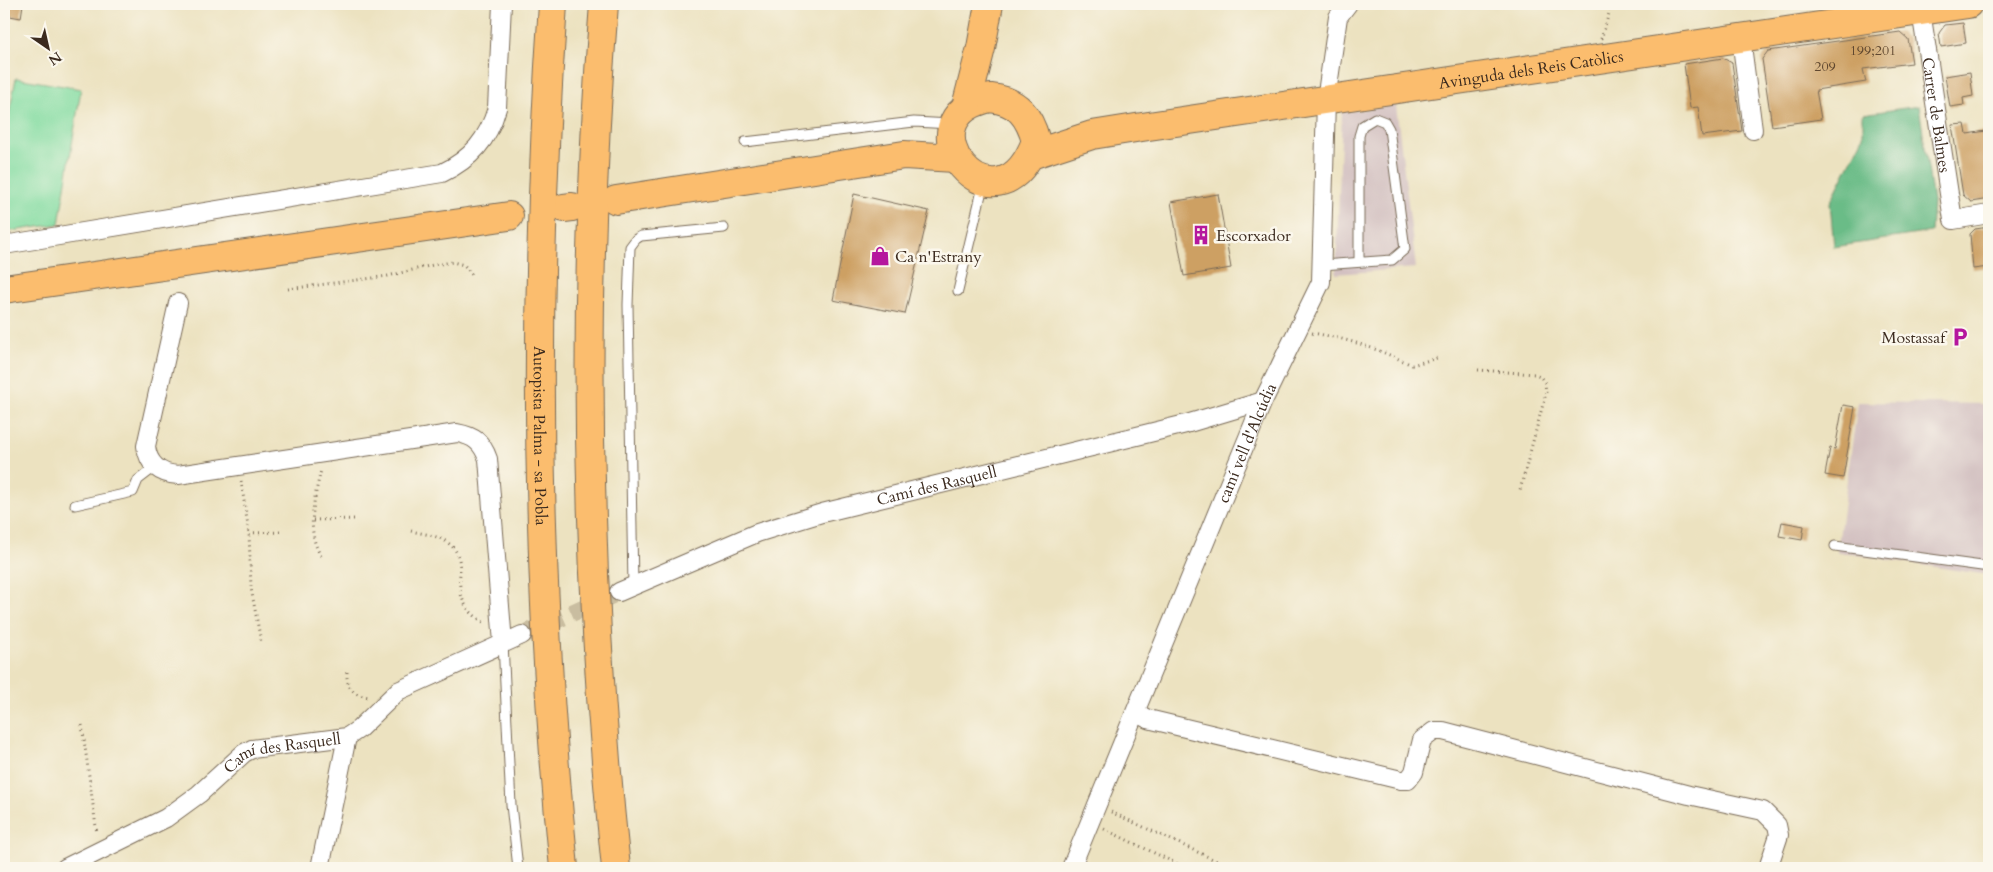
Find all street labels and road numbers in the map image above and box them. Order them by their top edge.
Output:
street label: Avinguda dels Reis Catòlics [1437,45,1625,95]
street label: Carrer de Balmes [1916,56,1956,174]
street label: Autopista Palma - sa Pobla [528,346,552,526]
street label: camí vell d'Alcúdia [1212,379,1282,506]
street label: Camí des Rasquell [874,461,999,511]
street label: Camí des Rasquell [219,728,342,779]

